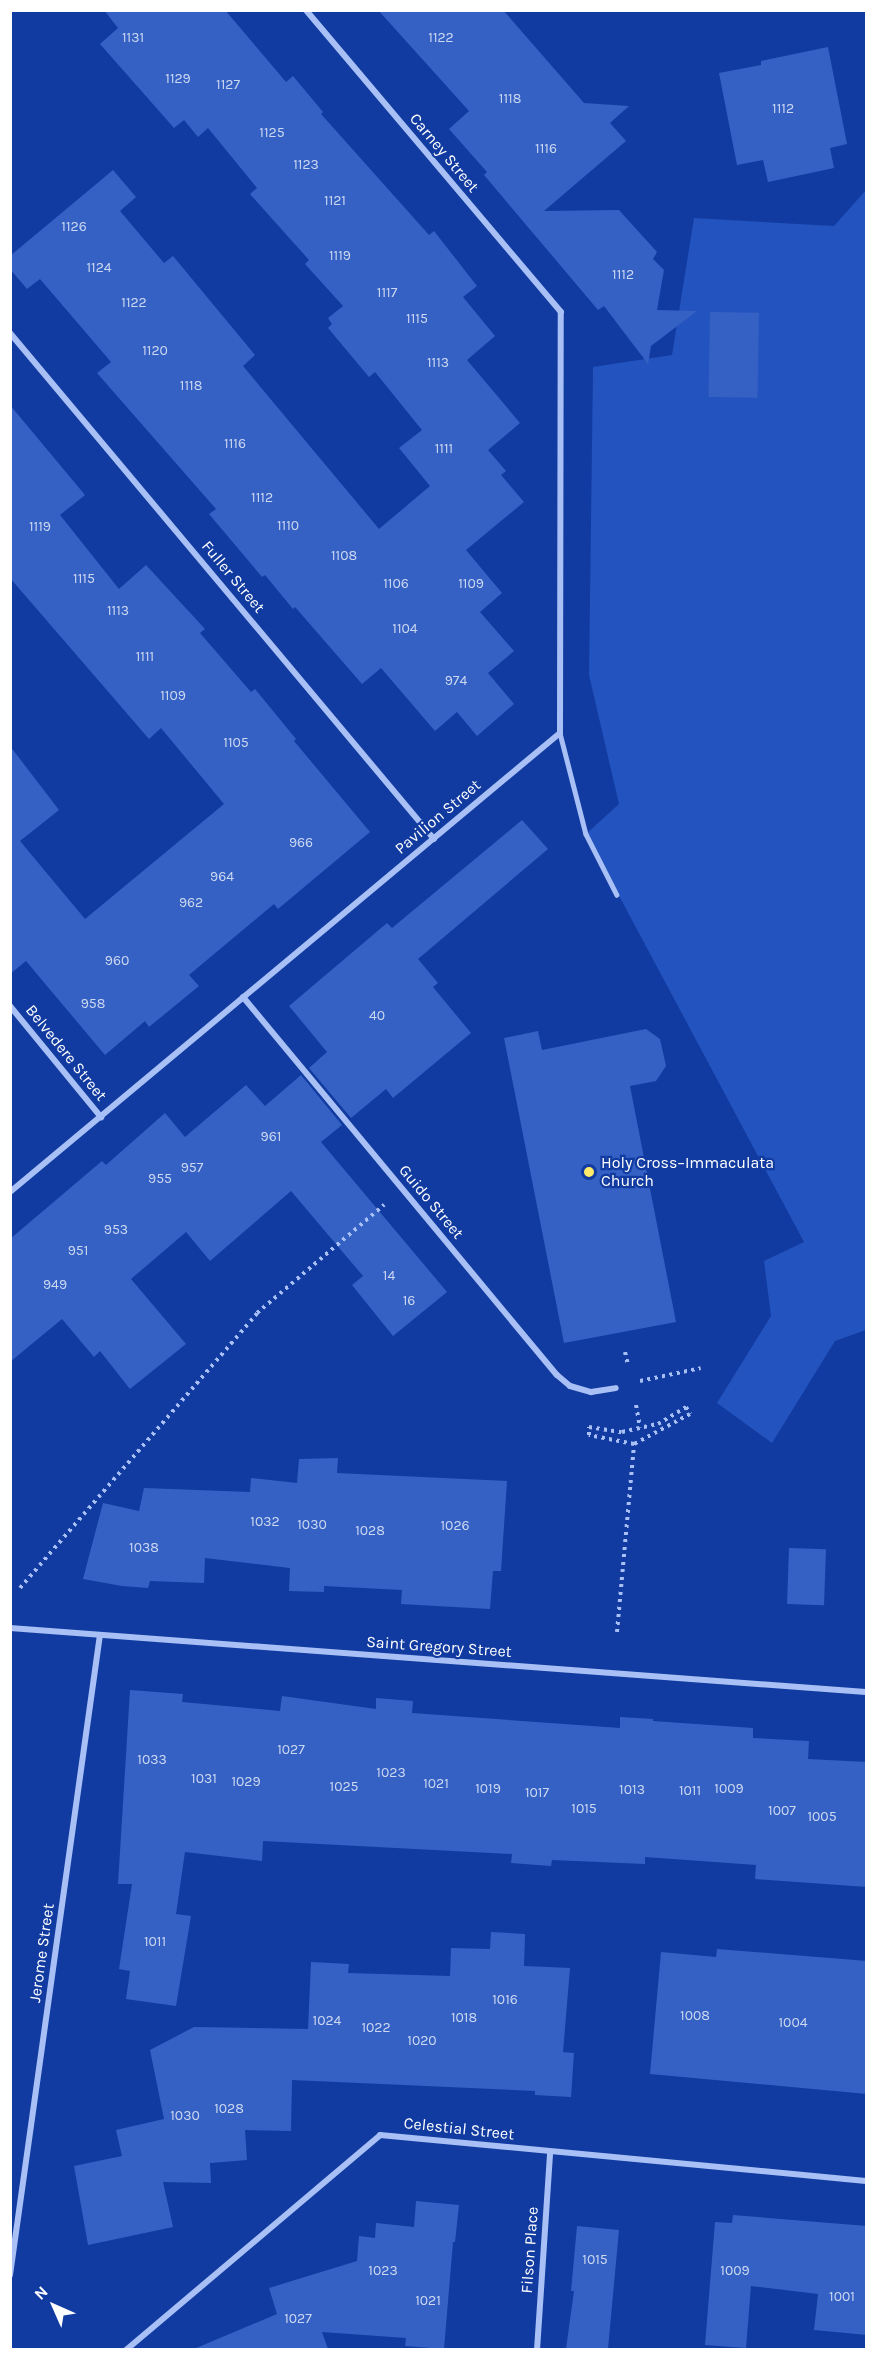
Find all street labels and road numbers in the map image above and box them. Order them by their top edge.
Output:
street label: Carney Street [405,110,483,196]
street label: Fuller Street [197,537,269,617]
street label: Pavilion Street [391,776,485,858]
street label: Belvedere Street [21,1001,111,1105]
street label: Guido Street [394,1161,468,1243]
street label: Saint Gregory Street [366,1632,512,1662]
street label: Jerome Street [26,1902,58,2004]
street label: Celestial Street [403,2114,515,2144]
street label: Filson Place [517,2206,543,2294]

